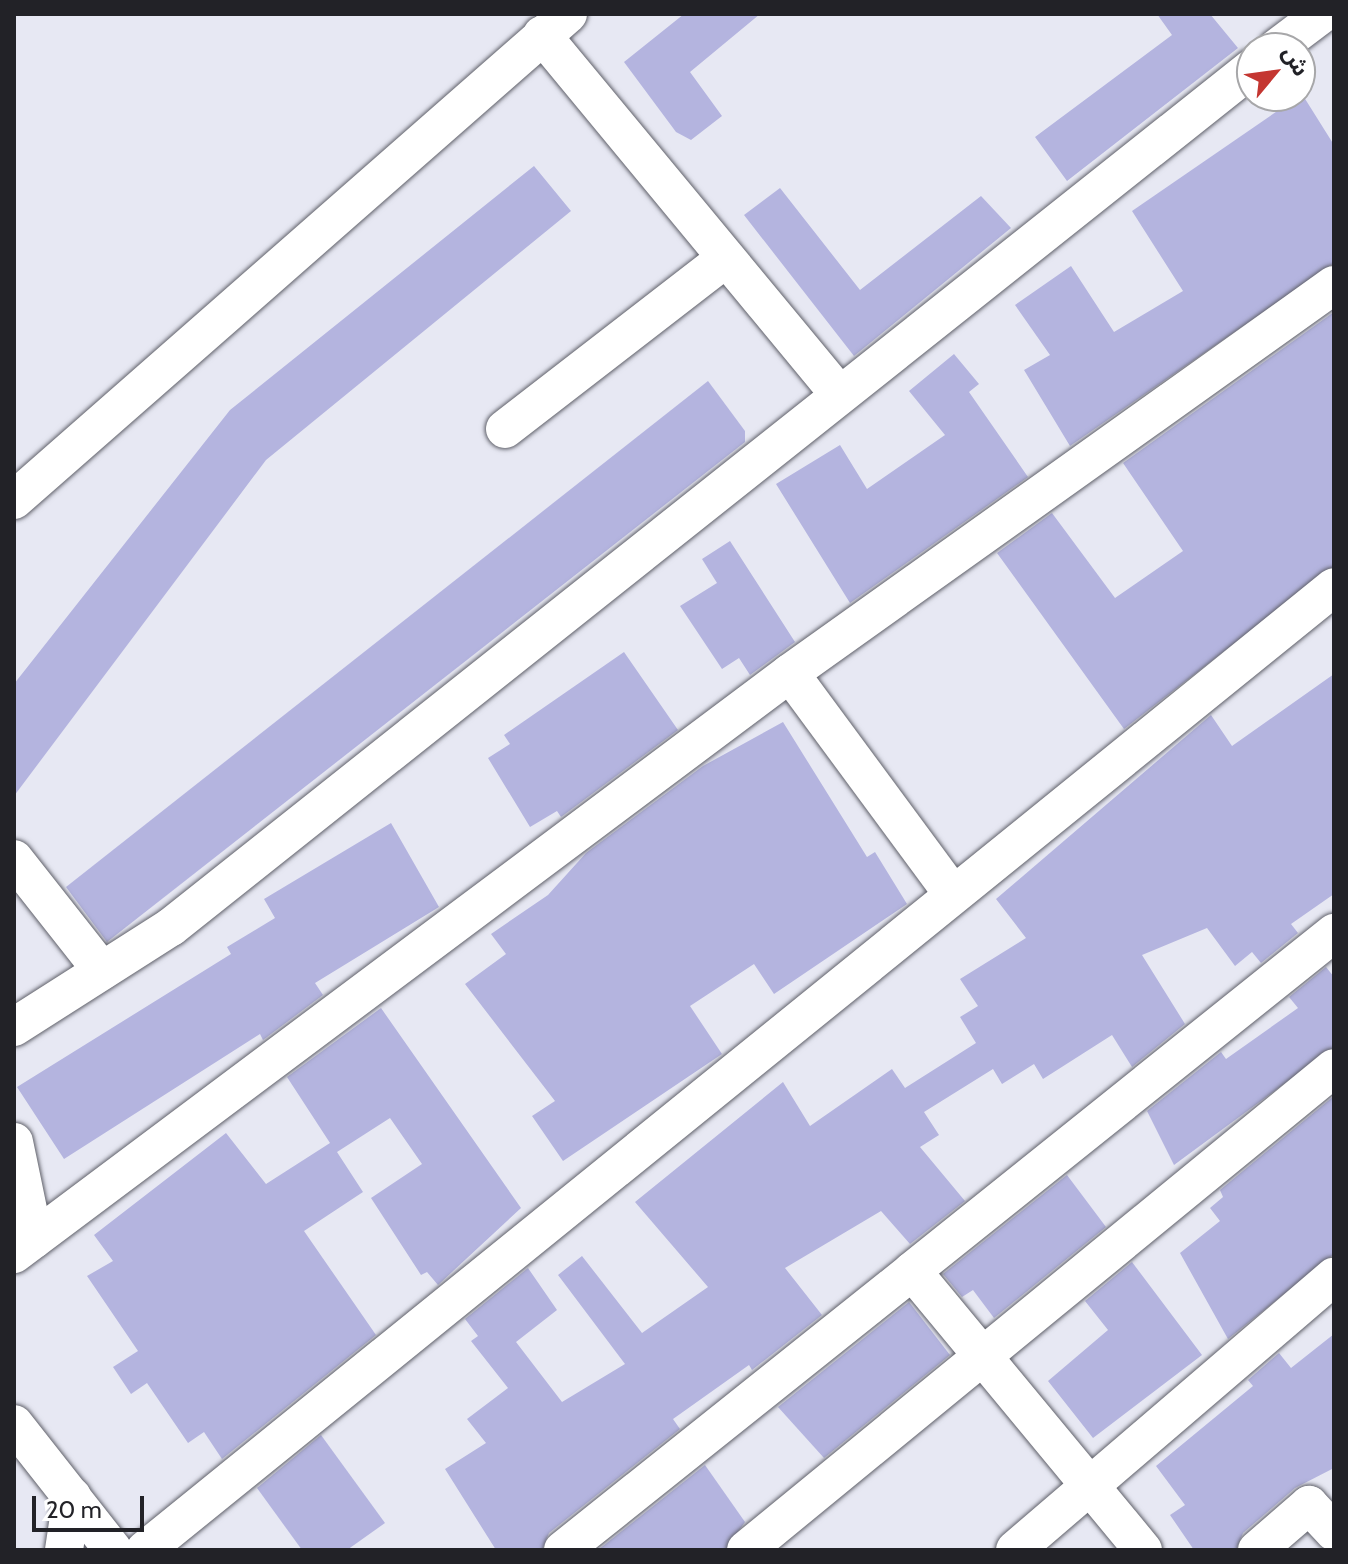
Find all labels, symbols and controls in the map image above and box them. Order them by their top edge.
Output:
north arrow [1236,32,1316,112]
text: ش [1277,41,1315,81]
scale bar [36,1480,148,1530]
text: 20 m [46,1495,102,1524]

